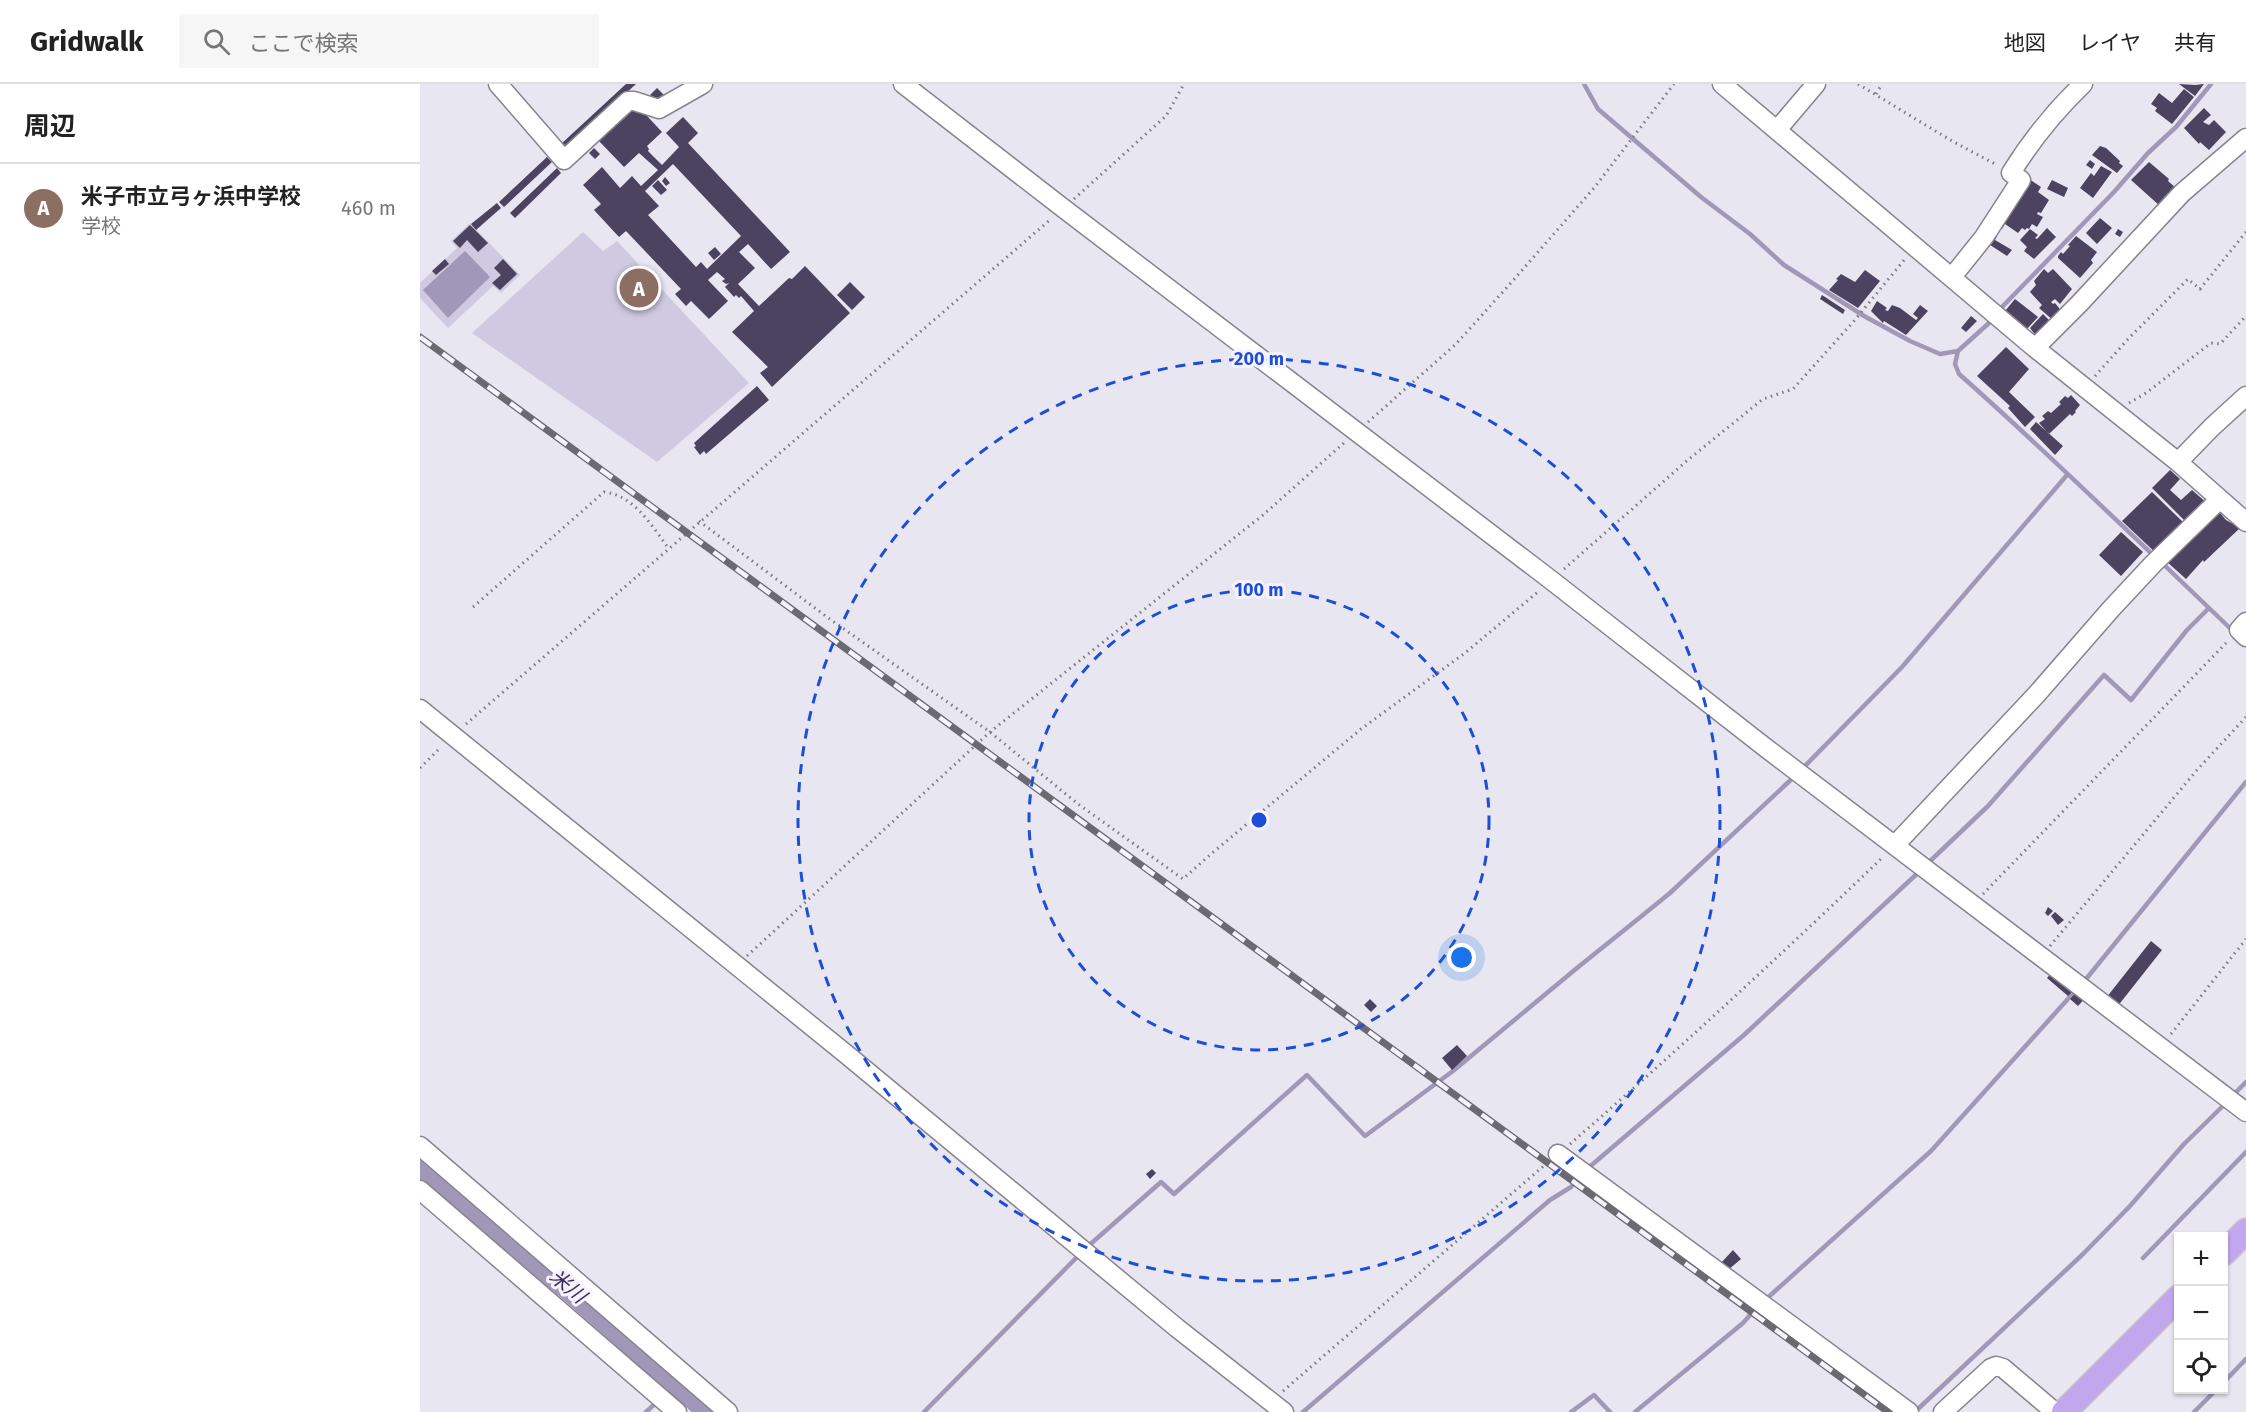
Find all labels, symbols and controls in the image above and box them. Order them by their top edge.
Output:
search box [179,14,599,68]
text: Gridwalk [30,25,143,58]
icon: search [200,25,233,58]
text: ここで検索 [248,30,358,57]
text: 地図 [2004,30,2046,56]
text: レイヤ [2079,30,2141,56]
text: 共有 [2174,30,2216,56]
text: 周辺 [24,111,76,142]
text: 米子市立弓ヶ浜中学校 [81,183,301,210]
text: A [38,196,49,220]
text: 460 m [341,196,396,220]
text: 学校 [81,214,121,238]
pin: A [620,266,658,310]
text: 200 m [1234,348,1284,370]
text: 100 m [1235,579,1283,601]
centre of rings [1249,810,1269,830]
your location [1447,943,1476,972]
map controls [2174,1232,2228,1394]
button: + [2174,1232,2228,1286]
water label: 米川 [545,1264,593,1309]
button: − [2174,1286,2228,1340]
button: locate [2174,1340,2228,1394]

